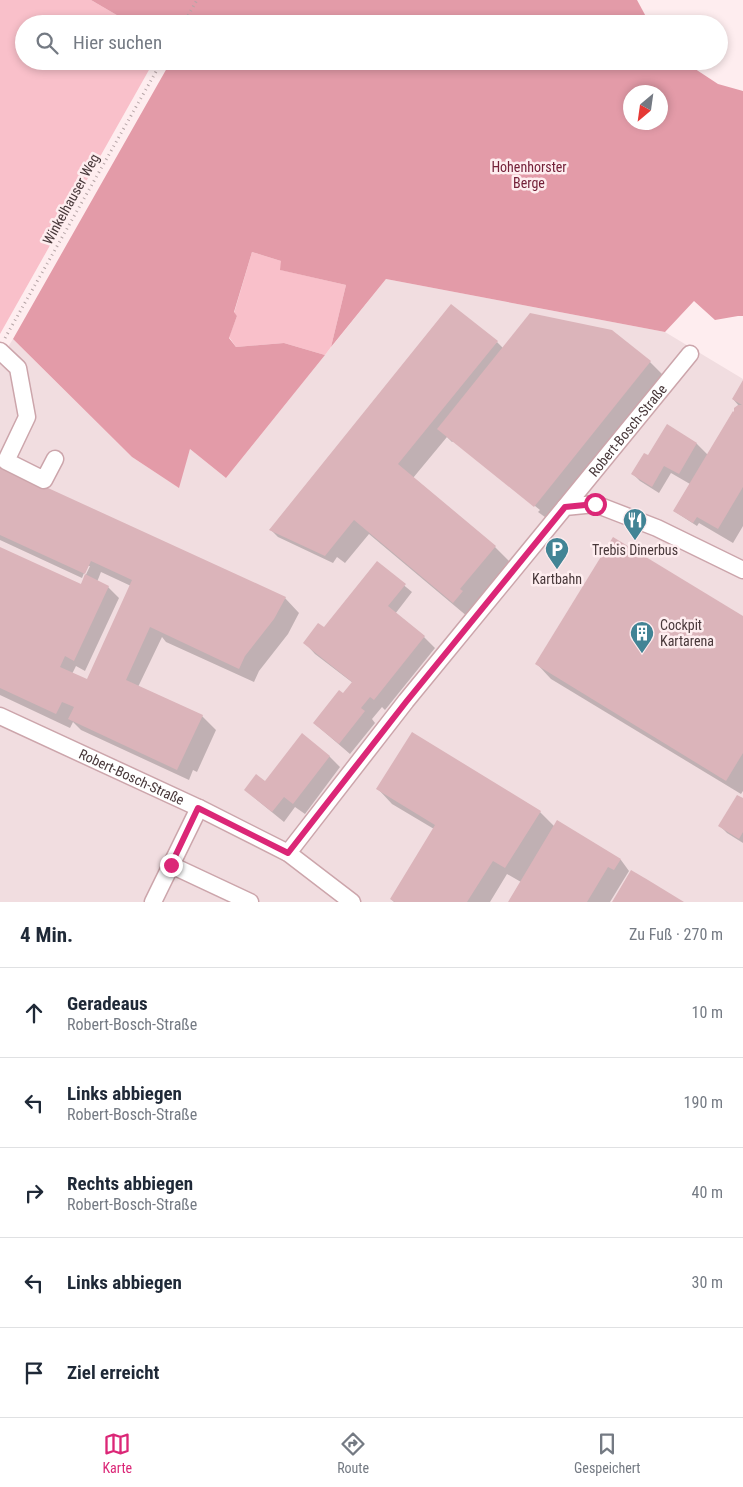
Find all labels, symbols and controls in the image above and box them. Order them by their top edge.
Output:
search box [15,15,728,70]
icon: search [33,29,61,57]
text: Hier suchen [73,31,162,54]
north arrow [623,85,668,130]
street label: Winkelhauser Weg [39,151,103,247]
park label: Hohenhorster Berge [491,159,567,191]
street label: Robert-Bosch-Straße [585,381,670,480]
route start [584,493,607,516]
restaurant icon: Trebis Dinerbus [622,507,648,541]
parking icon: Kartbahn [544,536,570,570]
place label: Trebis Dinerbus [592,542,678,558]
place label: Kartbahn [532,571,582,587]
place label: Cockpit Kartarena [660,617,714,649]
building icon: Cockpit Kartarena [629,620,655,654]
street label: Robert-Bosch-Straße [77,746,187,808]
route end [160,854,183,877]
text: 4 Min. [20,923,73,947]
text: Zu Fuß · 270 m [629,925,723,944]
text: Geradeaus [67,992,148,1015]
icon: ahead [20,999,48,1027]
text: 10 m [691,1003,723,1022]
text: Robert-Bosch-Straße [67,1015,197,1034]
text: Links abbiegen [67,1082,182,1105]
icon: left [20,1089,48,1117]
text: 190 m [684,1093,723,1112]
text: Robert-Bosch-Straße [67,1105,197,1124]
text: Rechts abbiegen [67,1172,193,1195]
icon: right [20,1179,48,1207]
text: 40 m [691,1183,723,1202]
text: Robert-Bosch-Straße [67,1195,197,1214]
icon: left [20,1269,48,1297]
text: Links abbiegen [67,1271,182,1294]
text: 30 m [691,1273,723,1292]
icon: arrive [20,1359,48,1387]
text: Ziel erreicht [67,1361,159,1384]
tab: Karte [102,1430,132,1476]
tab: Route [337,1430,369,1476]
tab: Gespeichert [574,1430,641,1476]

